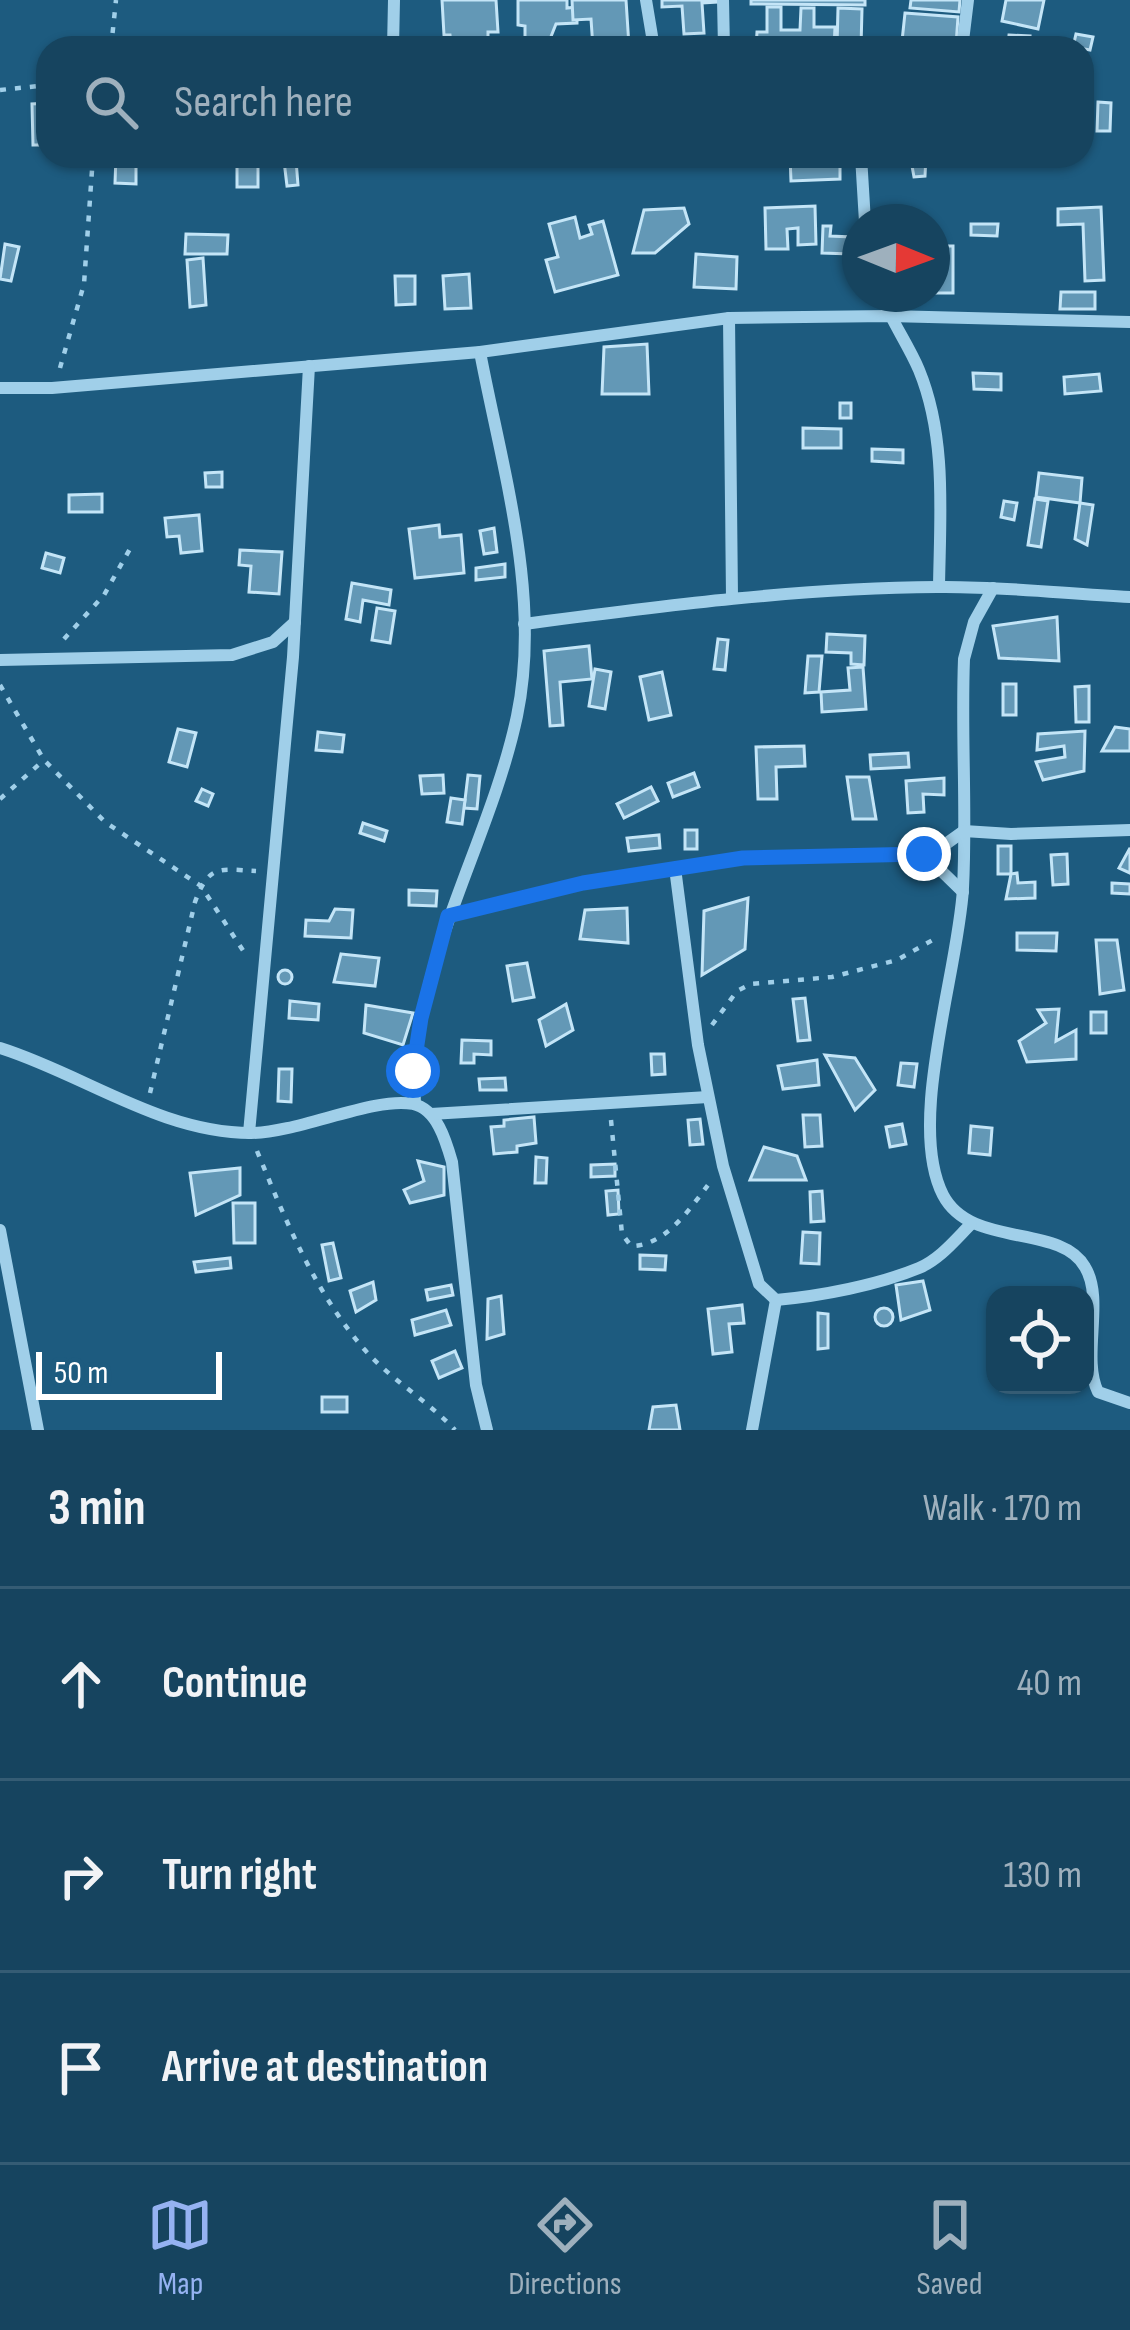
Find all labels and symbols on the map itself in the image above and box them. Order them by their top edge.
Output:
north arrow [842,204,950,312]
route end [897,827,951,881]
route start [386,1044,440,1098]
scale bar [36,1346,222,1399]

